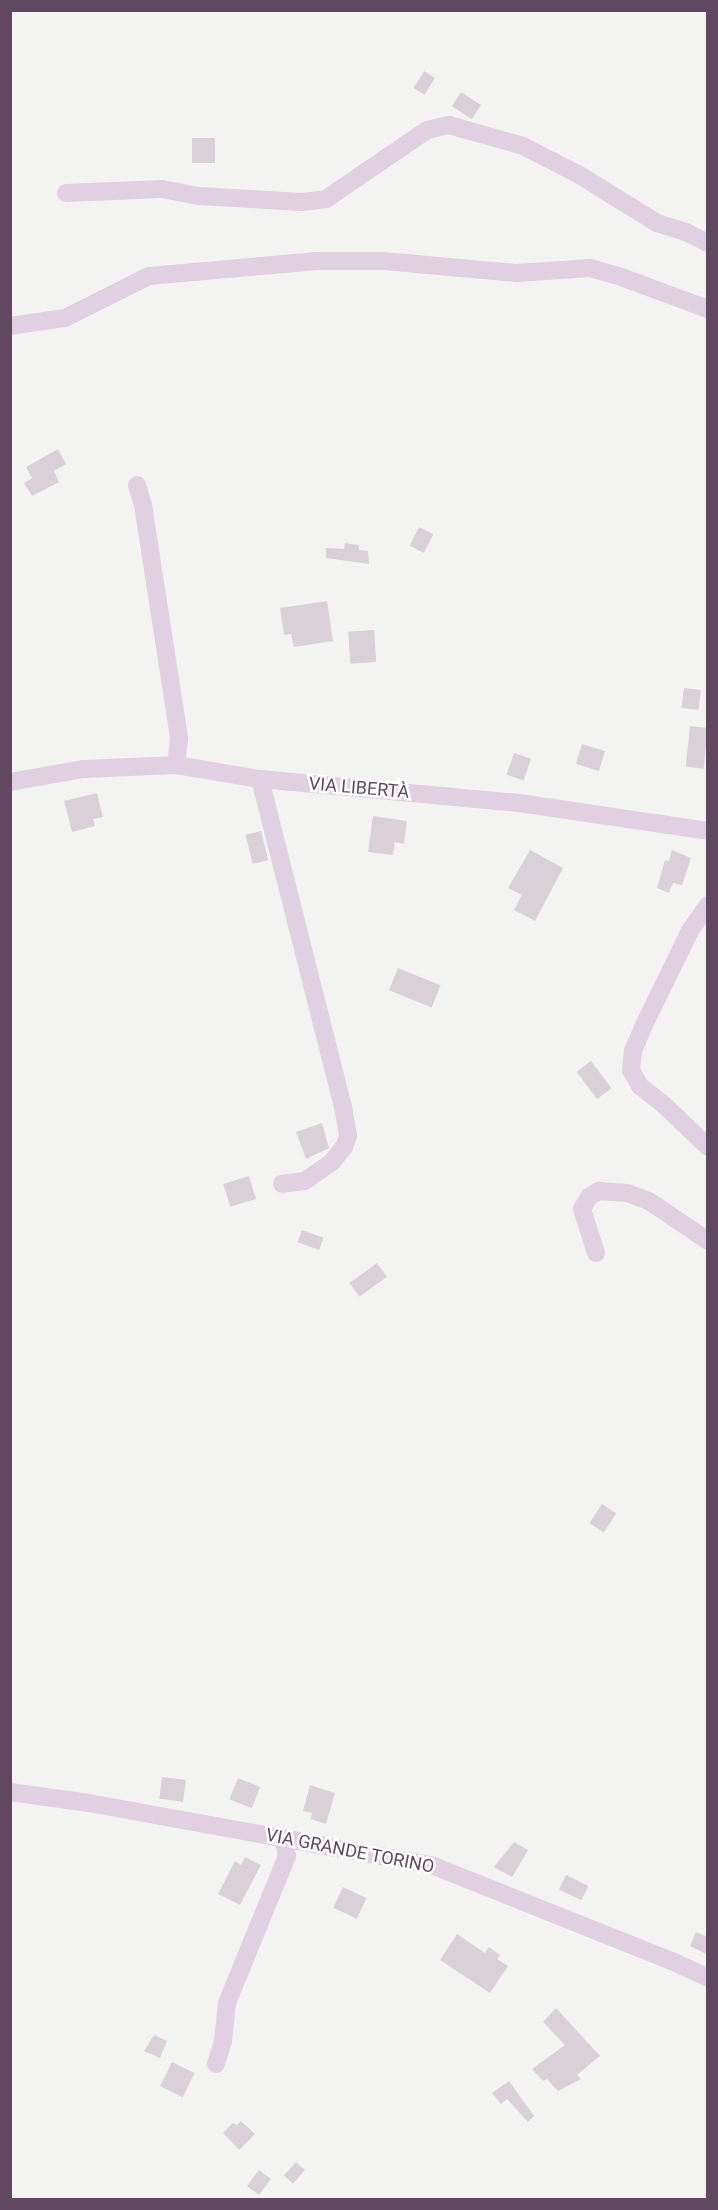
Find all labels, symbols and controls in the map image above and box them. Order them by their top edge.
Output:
street label: VIA LIBERTÀ [308,773,410,803]
street label: VIA GRANDE TORINO [264,1824,436,1878]

